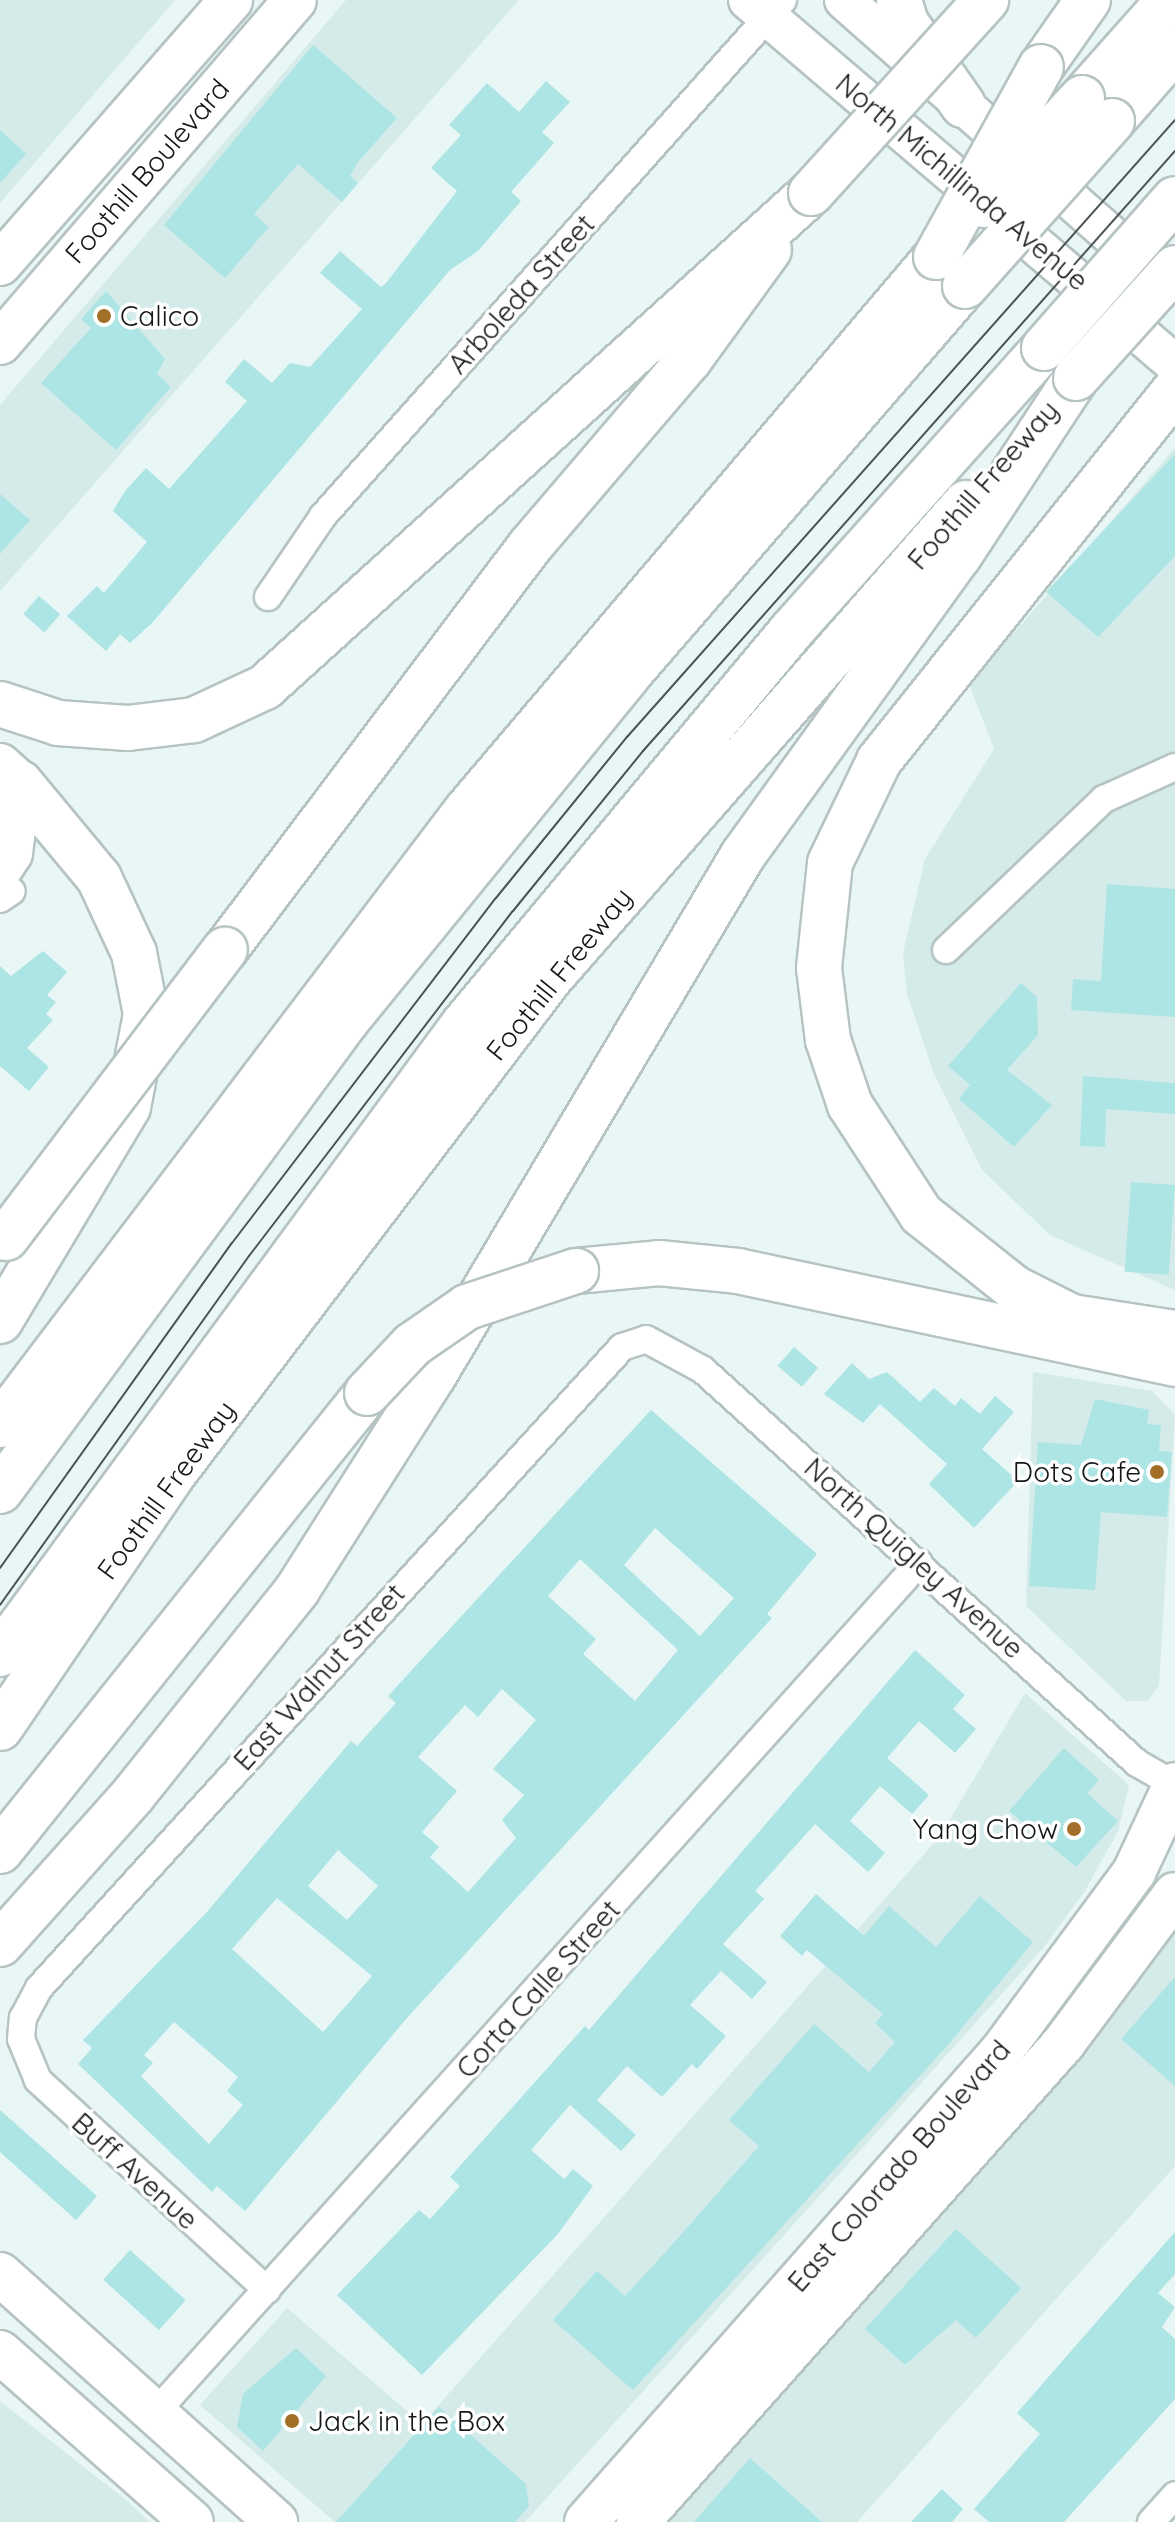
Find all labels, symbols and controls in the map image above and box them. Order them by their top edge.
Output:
street label: North Michillinda Avenue [829,67,1095,297]
street label: Foothill Boulevard [58,72,236,270]
street label: Arboleda Street [441,207,601,381]
place label: Calico [120,299,199,333]
marker: Calico [95,307,113,325]
street label: Foothill Freeway [901,394,1065,576]
street label: Foothill Freeway [479,881,639,1067]
street label: Foothill Freeway [90,1394,242,1586]
street label: North Quigley Avenue [797,1451,1031,1665]
place label: Dots Cafe [1013,1455,1141,1489]
marker: Dots Cafe [1148,1463,1166,1481]
street label: East Walnut Street [227,1577,411,1777]
place label: Yang Chow [913,1812,1058,1846]
marker: Yang Chow [1065,1820,1083,1838]
street label: Corta Calle Street [449,1893,627,2085]
street label: East Colorado Boulevard [781,2033,1017,2299]
street label: Buff Avenue [65,2106,205,2236]
place label: Jack in the Box [308,2404,505,2438]
marker: Jack in the Box [283,2412,301,2430]

